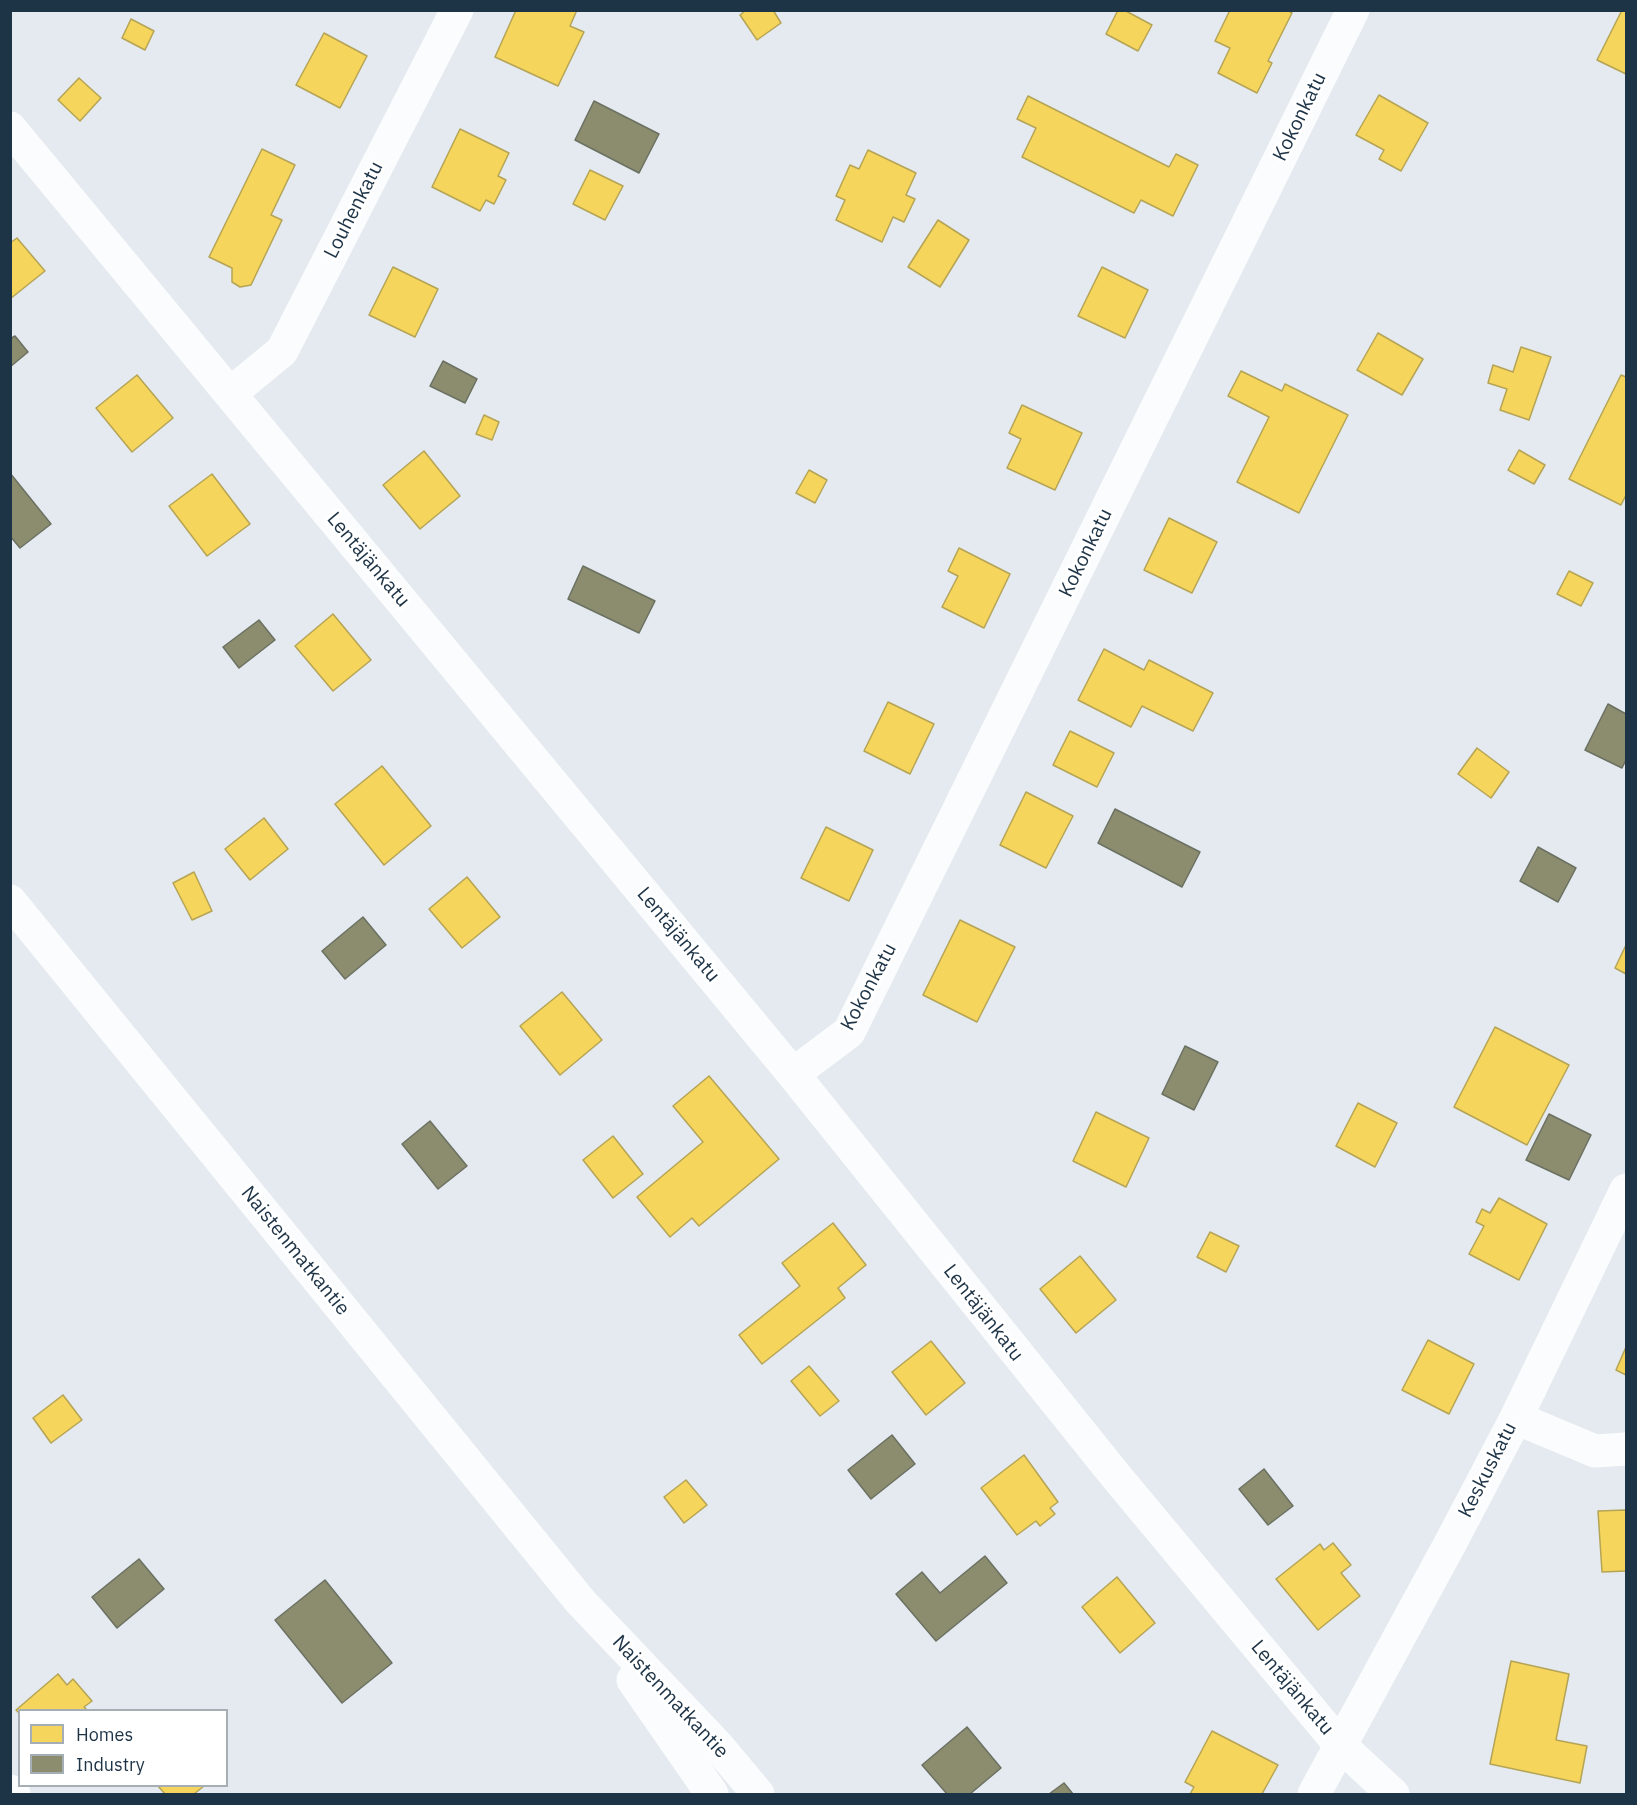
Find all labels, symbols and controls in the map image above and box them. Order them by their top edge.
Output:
street label: Kokonkatu [1268,69,1332,165]
street label: Louhenkatu [319,158,389,262]
street label: Kokonkatu [1054,505,1118,601]
street label: Lentäjänkatu [321,508,415,612]
street label: Lentäjänkatu [631,883,725,987]
street label: Kokonkatu [836,939,902,1035]
street label: Naistenmatkantie [236,1182,354,1320]
street label: Lentäjänkatu [938,1260,1028,1366]
street label: Keskuskatu [1454,1418,1522,1522]
street label: Naistenmatkantie [607,1631,733,1763]
street label: Lentäjänkatu [1245,1636,1339,1740]
legend [18,1709,228,1787]
text: Homes [76,1723,133,1746]
text: Industry [76,1753,145,1776]

